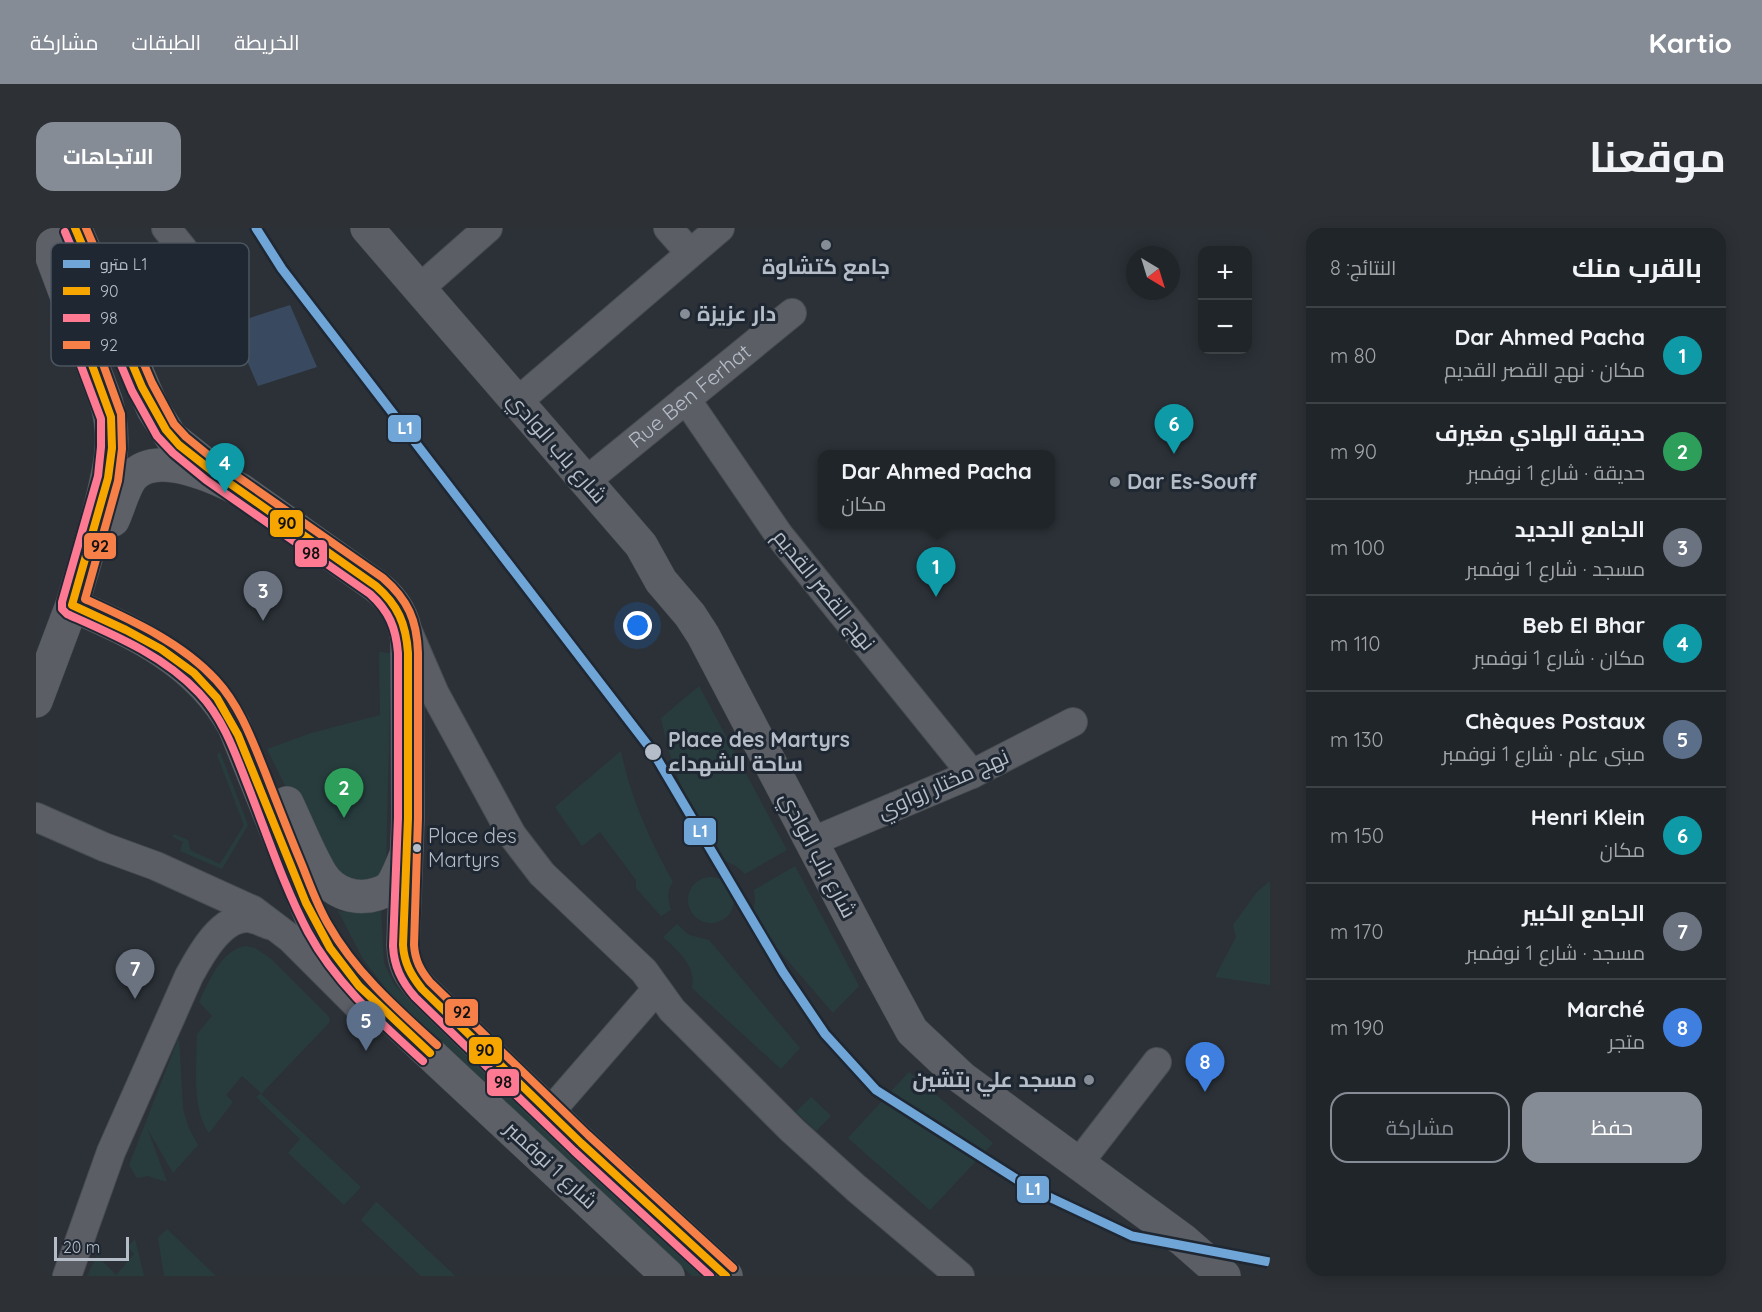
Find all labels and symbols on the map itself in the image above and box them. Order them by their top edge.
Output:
marker: جامع كتشاوة [819,238,833,252]
legend [51,243,249,366]
north arrow [1126,246,1180,300]
place label: جامع كتشاوة [762,253,890,281]
text: مترو L1 [100,254,147,274]
text: 90 [100,281,118,301]
place label: دار عزيزة [697,300,776,326]
marker: دار عزيزة [678,307,692,321]
text: 98 [100,308,118,328]
text: 92 [100,335,118,355]
street label: Rue Ben Ferhat [623,338,756,453]
street label: شارع باب الوادي [499,386,613,511]
pin: 6 [1154,404,1194,454]
line badge: L1 [387,414,422,443]
text: L1 [397,418,413,438]
pin: 4 [206,444,244,493]
place label: Dar Es-Souff [1127,468,1258,494]
marker: Dar Es-Souff [1108,475,1122,489]
line badge: 90 [269,509,304,538]
text: 90 [278,513,297,533]
street label: نهج القصر القديم [767,524,881,656]
line badge: 92 [83,532,117,560]
text: 92 [91,536,109,556]
line badge: 98 [294,539,328,568]
text: 98 [302,543,320,563]
pin: 1 [916,548,956,597]
pin: 3 [244,572,282,621]
your location [623,611,652,640]
place label: Place des Martyrs ساحة الشهداء [668,726,850,777]
marker: Place des Martyrs ساحة الشهداء [643,742,663,762]
street label: نهج مختار زواوي [873,743,1014,827]
pin: 2 [324,768,364,818]
street label: شارع باب الوادي [771,787,863,924]
line badge: L1 [683,817,717,846]
text: L1 [692,821,708,841]
place label: Place des Martyrs [428,823,517,872]
marker: Place des Martyrs [411,842,423,854]
pin: 7 [116,950,154,999]
line badge: 92 [444,998,479,1027]
pin: 5 [346,1002,386,1051]
text: 92 [453,1002,471,1022]
line badge: 90 [468,1036,503,1065]
text: 90 [476,1040,495,1060]
pin: 8 [1186,1042,1224,1092]
place label: مسجد علي بتشين [912,1066,1077,1097]
line badge: 98 [486,1068,520,1097]
text: 98 [494,1072,512,1092]
marker: مسجد علي بتشين [1082,1073,1096,1087]
street label: شارع 1 نوفمبر [498,1114,603,1215]
line badge: L1 [1016,1175,1050,1204]
text: L1 [1025,1179,1041,1199]
scale bar [54,1234,129,1262]

